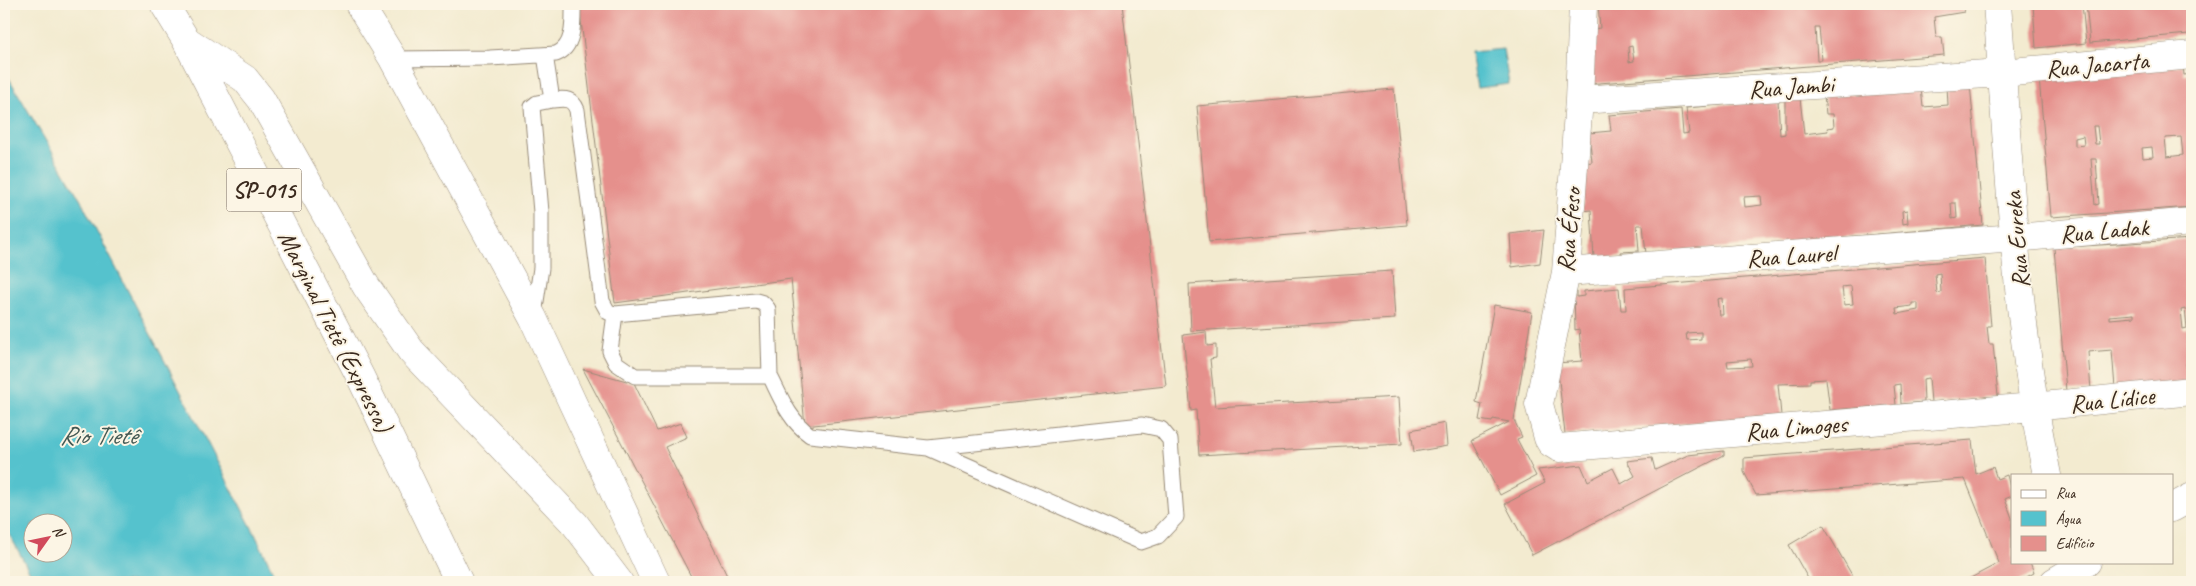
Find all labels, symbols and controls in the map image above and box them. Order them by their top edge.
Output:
street label: Rua Jacarta [2044,44,2152,85]
street label: Rua Jambi [1747,68,1838,106]
road number: SP-015 [226,168,302,212]
street label: Rua Éfeso [1549,183,1589,274]
street label: Rua Eureka [1997,188,2037,290]
street label: Rua Ladak [2058,211,2152,251]
street label: Marginal Tietê (Expressa) [270,225,401,439]
street label: Rua Laurel [1745,237,1842,275]
street label: Rua Lídice [2068,379,2158,420]
street label: Rua Limoges [1744,407,1851,448]
water label: Rio Tietê [60,419,143,452]
legend [2011,474,2174,564]
text: Rua [2056,484,2076,503]
text: Água [2056,510,2081,529]
north arrow [22,514,72,564]
text: N [49,523,69,541]
text: Edifício [2056,534,2095,553]

